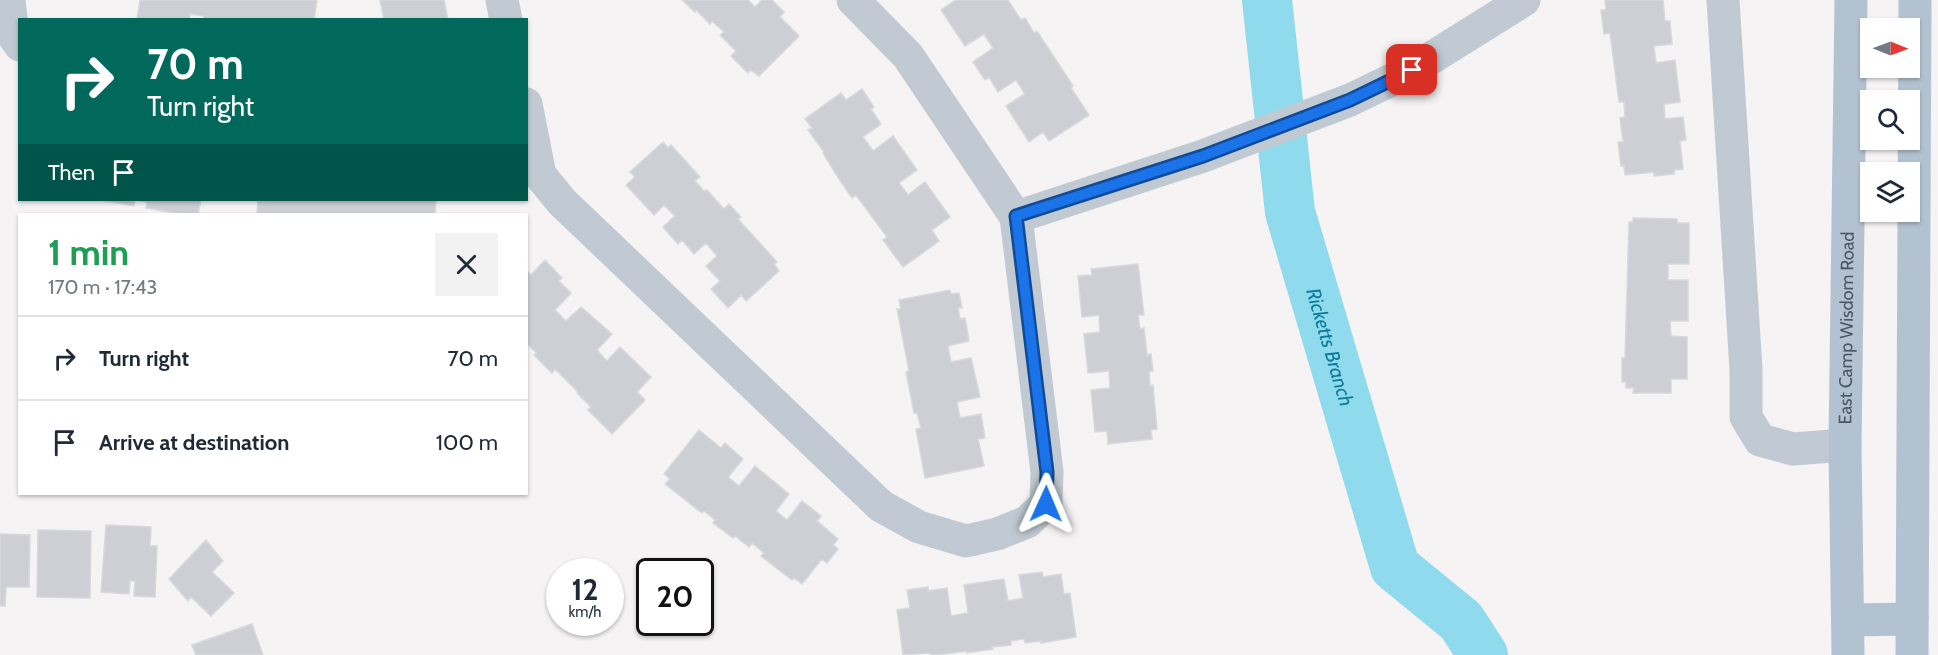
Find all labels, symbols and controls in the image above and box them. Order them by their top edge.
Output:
north arrow [1860,18,1920,78]
map controls [1860,18,1920,222]
text: 70 m [147,38,244,90]
icon: right [48,42,126,120]
pin [1386,44,1437,95]
icon: arrive [1395,53,1428,86]
text: Turn right [147,90,254,123]
button: search [1860,90,1920,150]
icon: arrive [107,156,140,189]
text: Then [48,159,95,186]
button: layers [1860,162,1920,222]
text: 1 min [48,230,129,274]
street label: East Camp Wisdom Road [1834,231,1859,425]
button: close [435,233,498,296]
text: 170 m · 17:43 [48,275,157,299]
water label: Ricketts Branch [1301,285,1359,409]
icon: right [48,342,81,375]
text: Turn right [99,345,189,372]
text: 70 m [448,345,498,372]
icon: arrive [48,426,81,459]
text: Arrive at destination [99,429,289,456]
text: 100 m [436,429,498,456]
position arrow [1014,472,1078,536]
speed limit sign: 20 [636,558,714,636]
text: 12 [572,571,598,608]
text: km/h [569,603,601,621]

